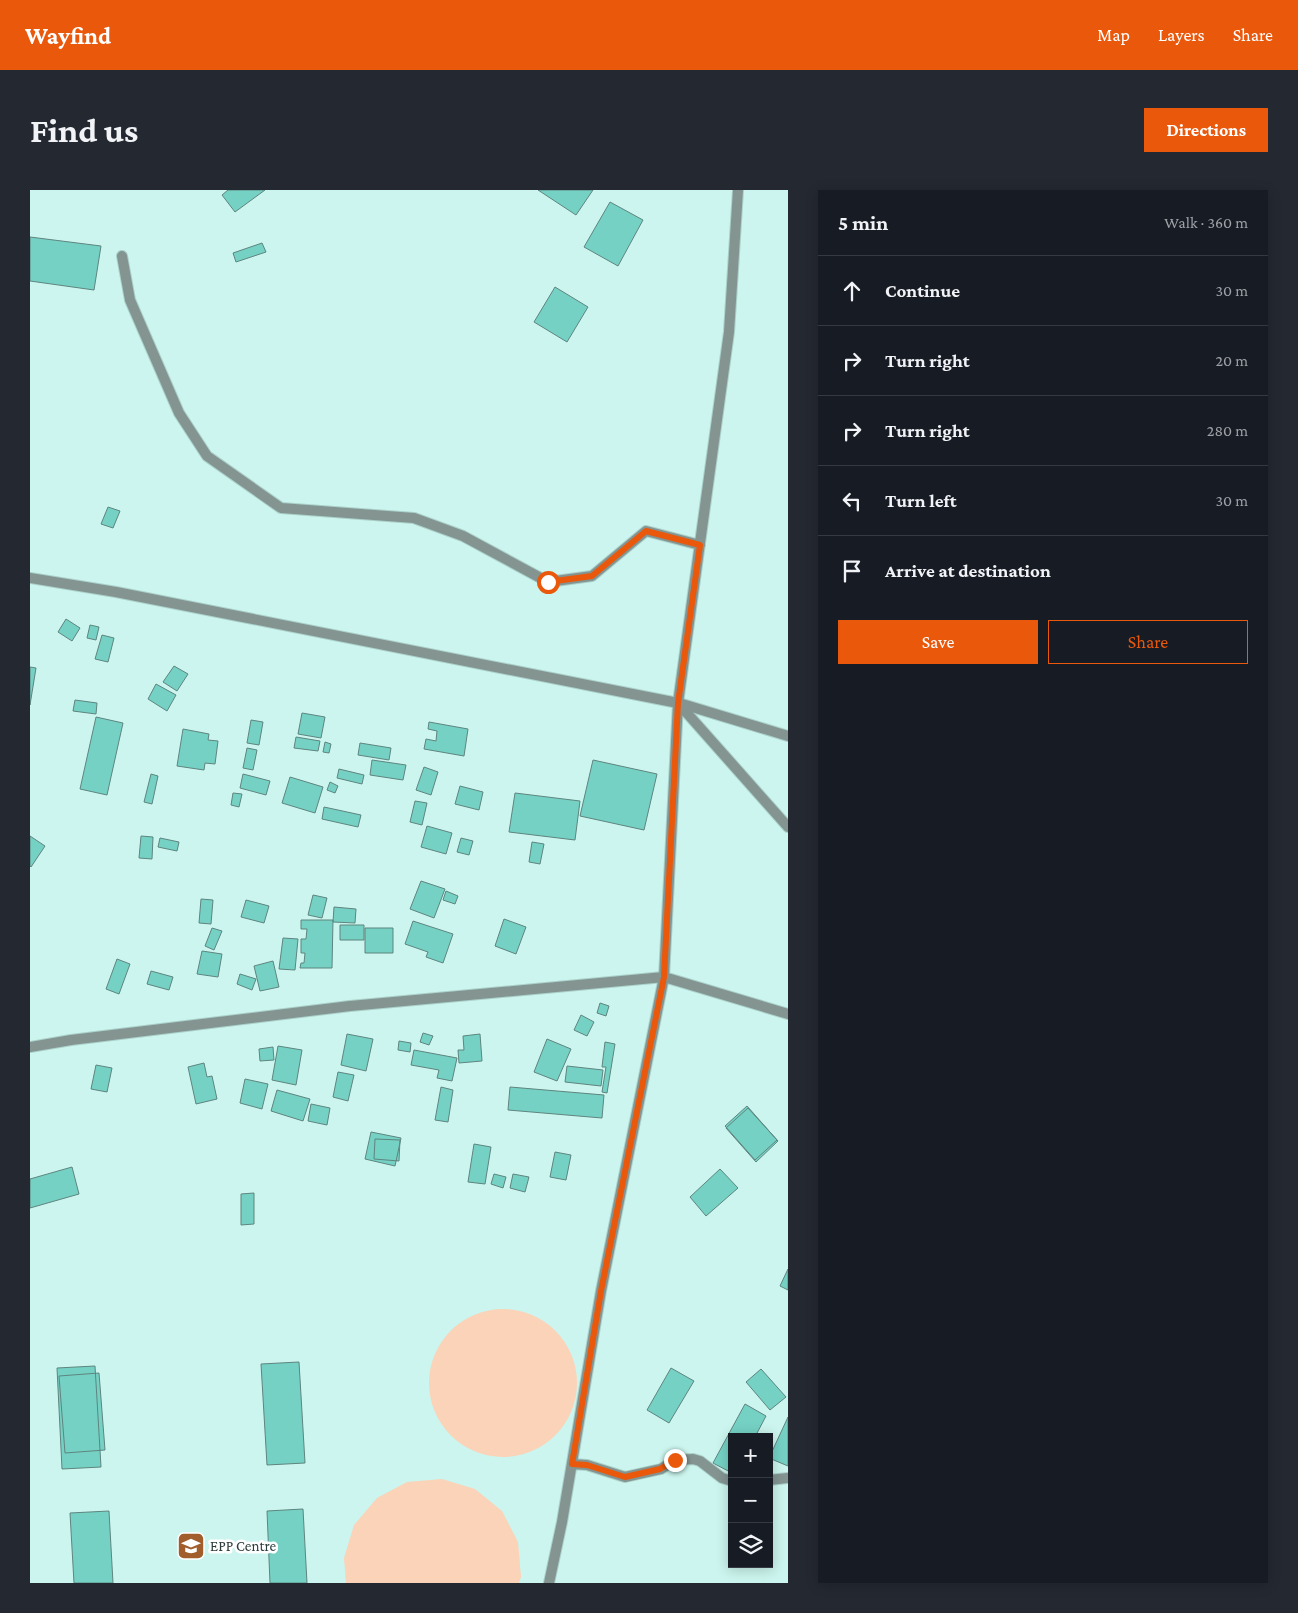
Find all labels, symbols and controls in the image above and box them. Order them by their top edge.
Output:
text: Wayfind [25,22,111,49]
text: Map [1097,25,1130,45]
text: Layers [1158,25,1205,45]
text: Share [1233,25,1273,45]
button: Directions [1144,108,1268,152]
text: Find us [30,111,138,150]
text: 5 min [838,211,888,235]
text: Walk · 360 m [1164,214,1248,231]
icon: ahead [838,277,866,305]
text: Continue [885,280,960,301]
text: 30 m [1216,282,1248,299]
icon: right [838,347,866,375]
text: Turn right [885,350,970,371]
text: 20 m [1215,352,1248,369]
icon: right [838,417,866,445]
text: Turn right [885,420,970,441]
text: 280 m [1207,422,1248,439]
icon: left [838,487,866,515]
text: Turn left [885,490,957,511]
text: 30 m [1216,492,1248,509]
icon: arrive [838,557,866,585]
text: Arrive at destination [885,560,1051,581]
route start [537,571,560,594]
button: Save [838,620,1038,664]
button: Share [1048,620,1248,664]
map controls [728,1433,773,1568]
button: + [728,1433,773,1478]
route end [664,1449,687,1472]
button: − [728,1478,773,1523]
button: layers [728,1523,773,1568]
school or university icon: EPP Centre [176,1531,206,1561]
place label: EPP Centre [210,1538,276,1554]

